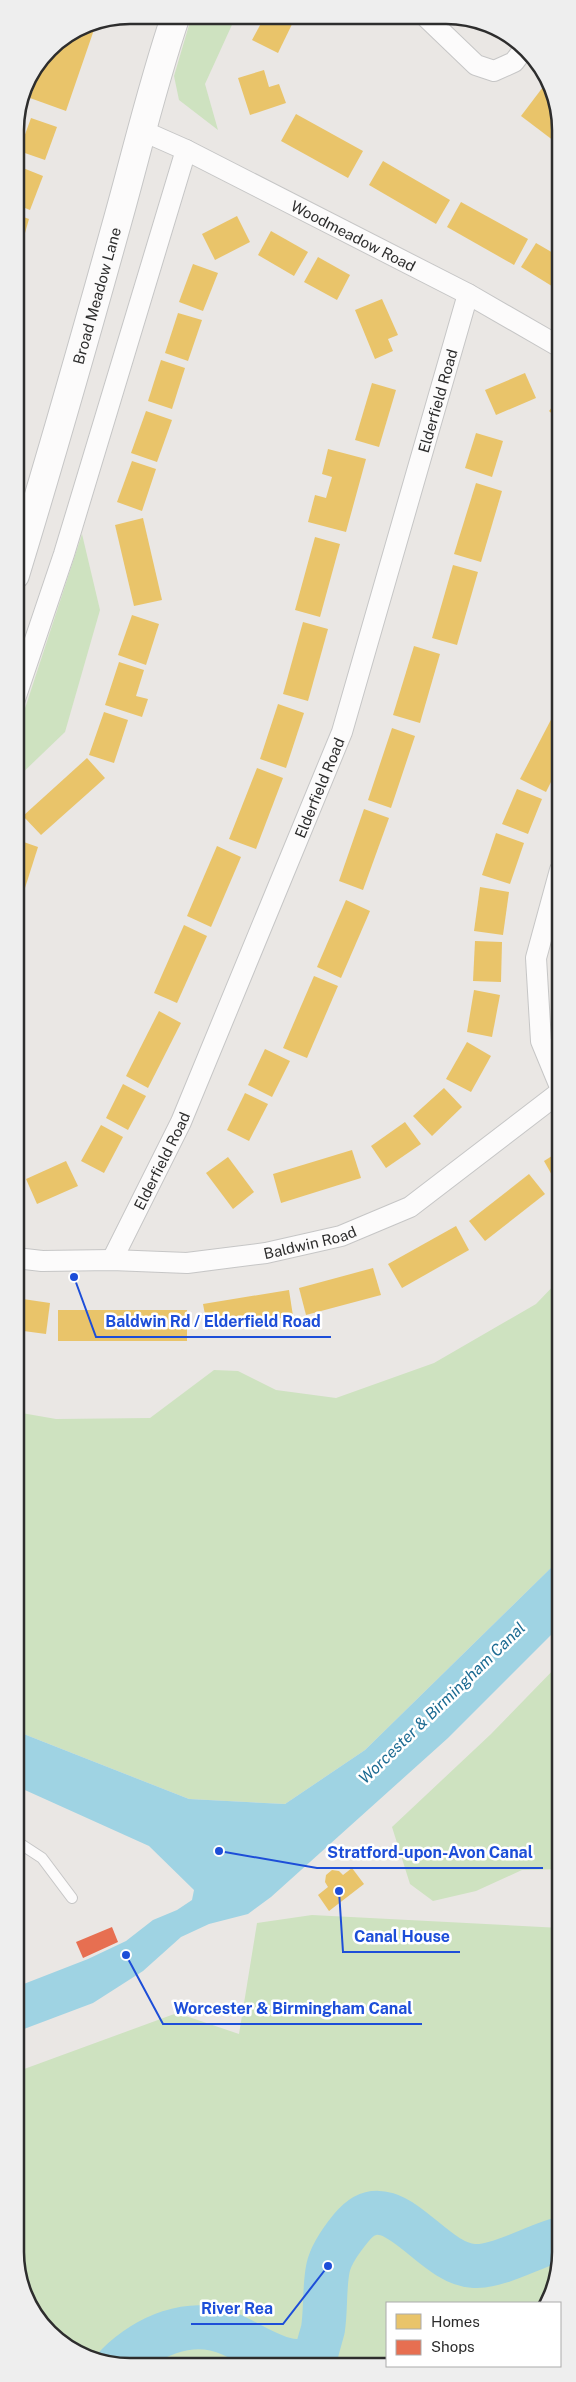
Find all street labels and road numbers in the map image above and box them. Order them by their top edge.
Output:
street label: Woodmeadow Road [288,197,419,274]
street label: Broad Meadow Lane [69,225,124,366]
street label: Elderfield Road [414,347,460,454]
street label: Elderfield Road [291,735,347,840]
street label: Elderfield Road [130,1109,193,1212]
street label: Baldwin Road [262,1222,359,1262]

